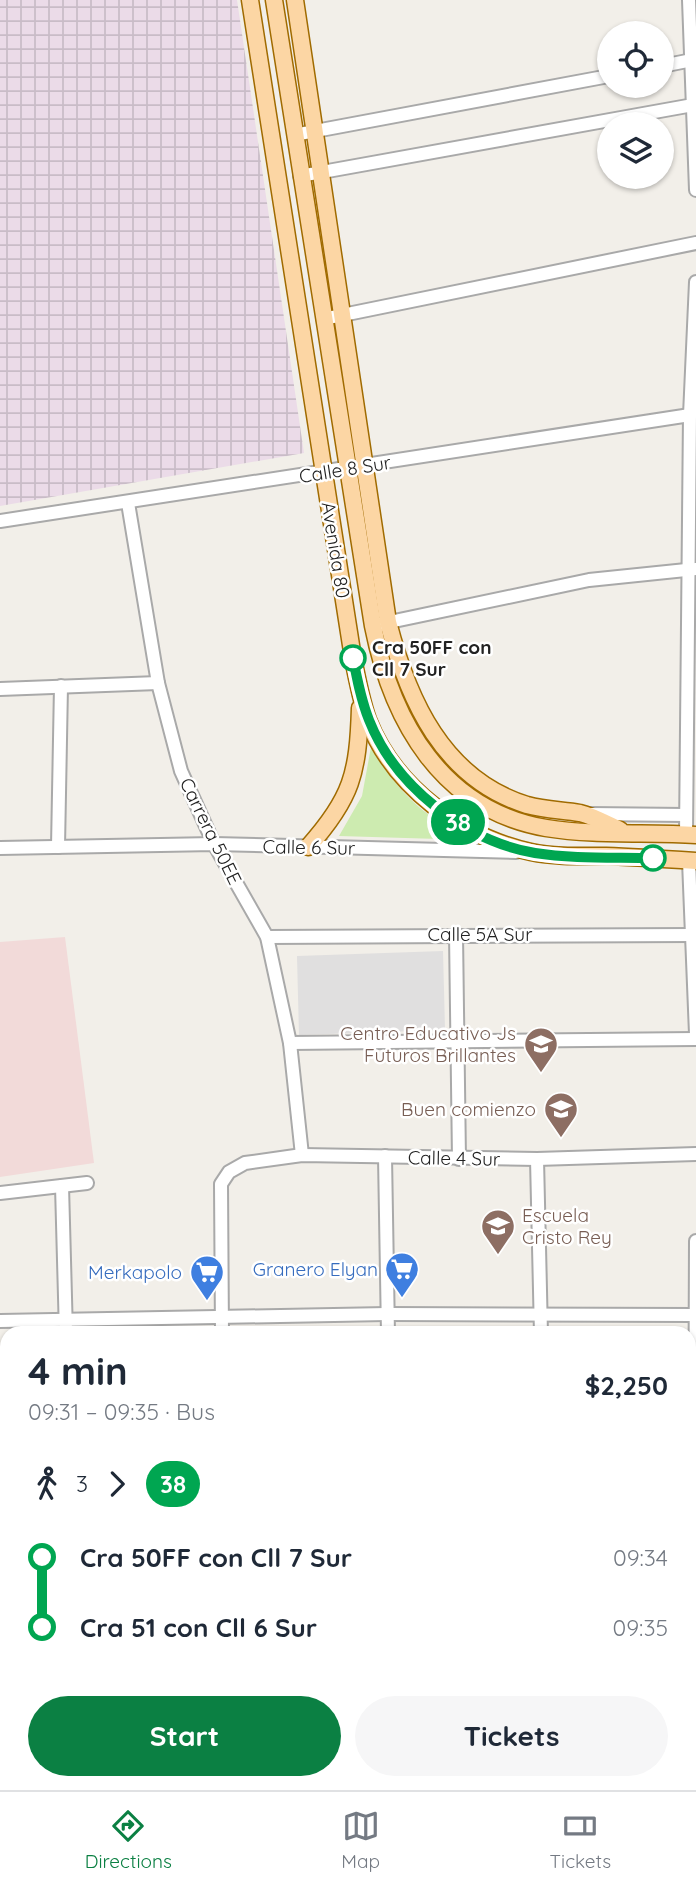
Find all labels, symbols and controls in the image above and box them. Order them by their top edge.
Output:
map controls [597,21,674,189]
button: locate [597,21,674,98]
button: layers [597,112,674,189]
street label: Calle 8 Sur [297,450,393,488]
street label: Avenida 80 [317,500,355,600]
place label: Cra 50FF con Cll 7 Sur [372,635,492,681]
marker: Cra 50FF con Cll 7 Sur [340,645,366,671]
street label: Carrera 50EE [175,774,247,888]
line badge: 38 [426,799,490,845]
text: 38 [445,807,471,837]
street label: Calle 6 Sur [262,834,356,860]
unlabelled marker [640,845,666,871]
street label: Calle 5A Sur [427,922,533,946]
place label: Centro Educativo Js Futuros Brillantes [340,1021,516,1067]
school or university icon: Centro Educativo Js Futuros Brillantes [522,1025,560,1074]
school or university icon: Buen comienzo [542,1090,580,1139]
place label: Buen comienzo [401,1097,536,1121]
street label: Calle 4 Sur [408,1145,501,1171]
place label: Escuela Cristo Rey [522,1203,612,1249]
school or university icon: Escuela Cristo Rey [479,1207,517,1256]
supermarket icon: Granero Elyan [383,1250,421,1299]
supermarket icon: Merkapolo [188,1253,226,1302]
place label: Granero Elyan [253,1257,378,1281]
place label: Merkapolo [88,1260,182,1284]
text: 4 min [28,1347,128,1395]
text: $2,250 [585,1369,668,1402]
text: 09:31 – 09:35 · Bus [28,1397,215,1426]
icon: walk [28,1465,66,1503]
icon: forward [98,1465,136,1503]
text: 3 [76,1469,88,1498]
text: 38 [160,1469,186,1499]
text: Cra 50FF con Cll 7 Sur [80,1541,352,1574]
text: 09:34 [613,1543,668,1572]
text: Cra 51 con Cll 6 Sur [80,1611,317,1644]
text: 09:35 [613,1613,668,1642]
button: Start [28,1696,341,1776]
button: Tickets [355,1696,668,1776]
tab: Directions [85,1807,172,1873]
tab: Map [341,1807,380,1873]
tab: Tickets [550,1807,611,1873]

